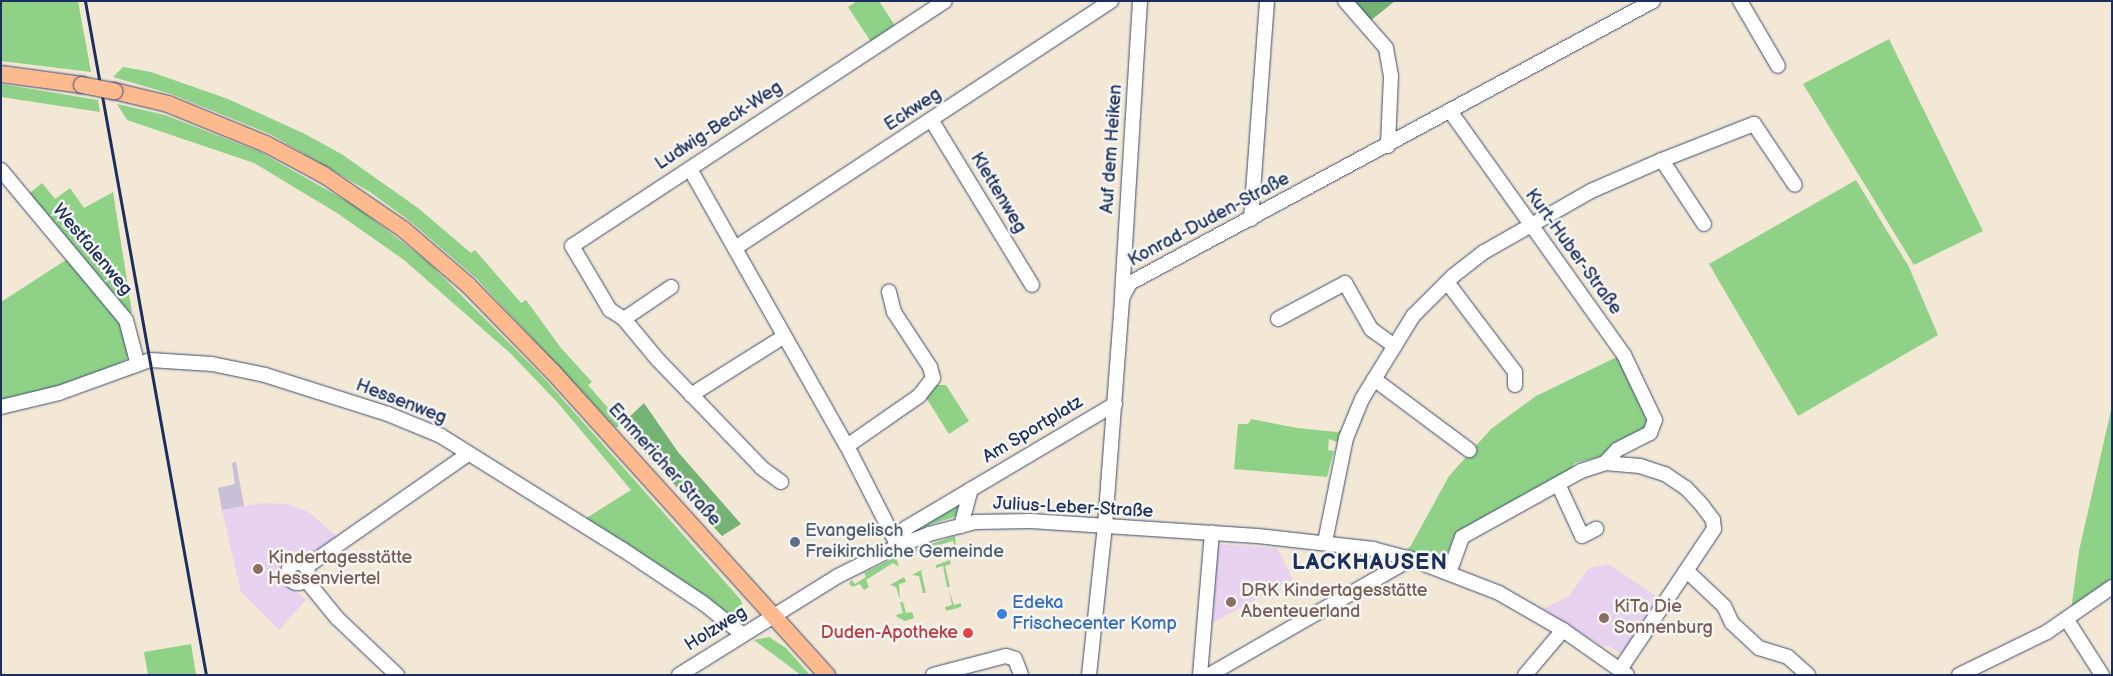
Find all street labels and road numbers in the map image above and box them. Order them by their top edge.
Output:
street label: Ludwig-Beck-Weg [651,77,787,175]
street label: Eckweg [881,84,945,136]
street label: Auf dem Heiken [1097,84,1127,214]
street label: Klettenweg [965,149,1031,237]
street label: Konrad-Duden-Straße [1125,168,1293,272]
street label: Kurt-Huber-Straße [1520,185,1626,319]
street label: Westfalenweg [47,200,137,300]
street label: Hessenweg [353,375,449,429]
street label: Am Sportplatz [979,392,1087,468]
street label: Emmericher Straße [603,399,725,531]
street label: Julius-Leber-Straße [992,493,1154,523]
street label: Holzweg [681,602,751,656]

